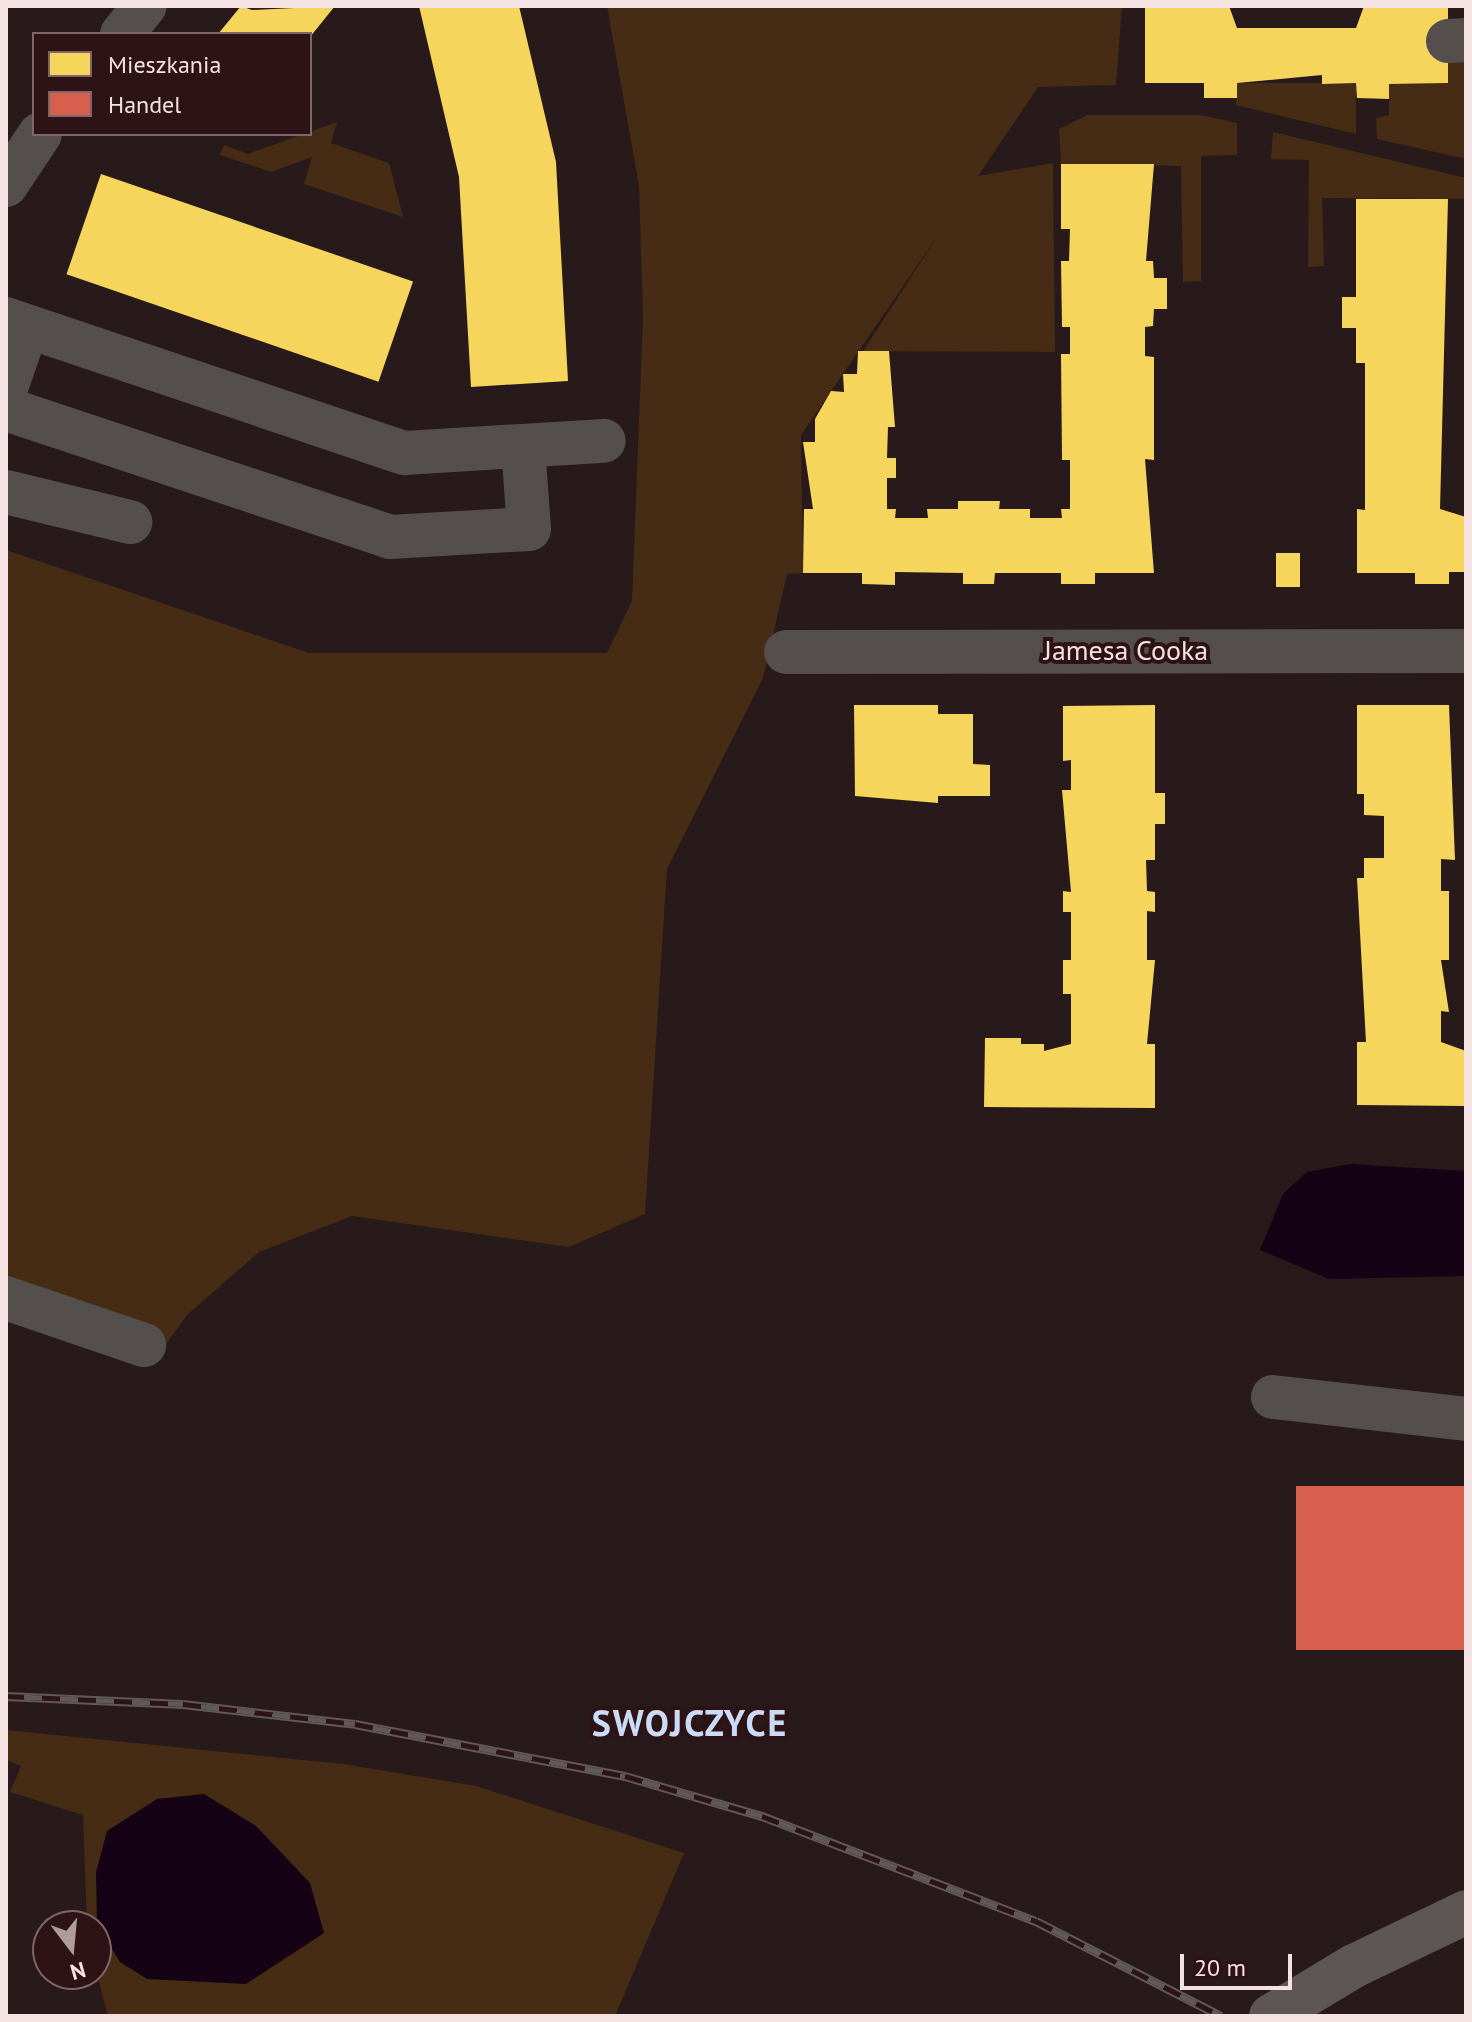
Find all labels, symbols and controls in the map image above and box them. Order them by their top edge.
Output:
legend [32,32,312,136]
text: Mieszkania [108,49,221,80]
text: Handel [108,89,181,120]
street label: Jamesa Cooka [1044,633,1208,667]
district label: SWOJCZYCE [592,1701,788,1745]
north arrow [32,1910,112,1990]
scale bar [1184,1938,1296,1988]
text: 20 m [1194,1952,1246,1983]
text: N [67,1956,89,1987]

